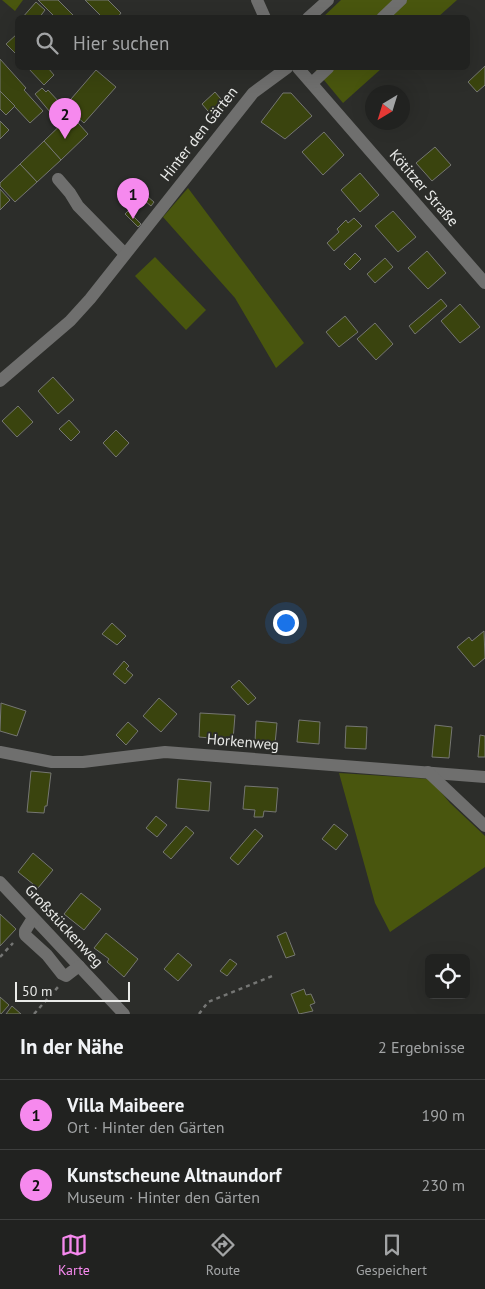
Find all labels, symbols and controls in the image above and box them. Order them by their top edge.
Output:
search box [15,15,470,70]
icon: search [33,29,61,57]
text: Hier suchen [73,31,169,55]
street label: Hinter den Gärten [156,83,241,185]
north arrow [365,85,410,130]
pin: 2 [49,98,81,139]
street label: Kötitzer Straße [386,145,463,230]
pin: 1 [117,178,149,219]
your location [273,610,299,636]
street label: Horkenweg [206,729,280,754]
street label: Großstückenweg [21,880,108,971]
map controls [425,954,470,999]
button: locate [425,954,470,999]
scale bar [15,979,130,1002]
text: 50 m [22,982,52,1000]
text: In der Nähe [20,1033,124,1060]
text: 2 Ergebnisse [378,1037,465,1057]
text: Villa Maibeere [67,1093,184,1117]
text: 1 [31,1105,41,1125]
text: 190 m [422,1105,465,1125]
text: Ort · Hinter den Gärten [67,1117,225,1137]
text: Kunstscheune Altnaundorf [67,1163,281,1187]
text: 2 [31,1175,41,1195]
text: 230 m [422,1175,465,1195]
text: Museum · Hinter den Gärten [67,1187,260,1207]
tab: Karte [58,1231,90,1279]
tab: Route [206,1231,240,1279]
tab: Gespeichert [356,1231,427,1279]

